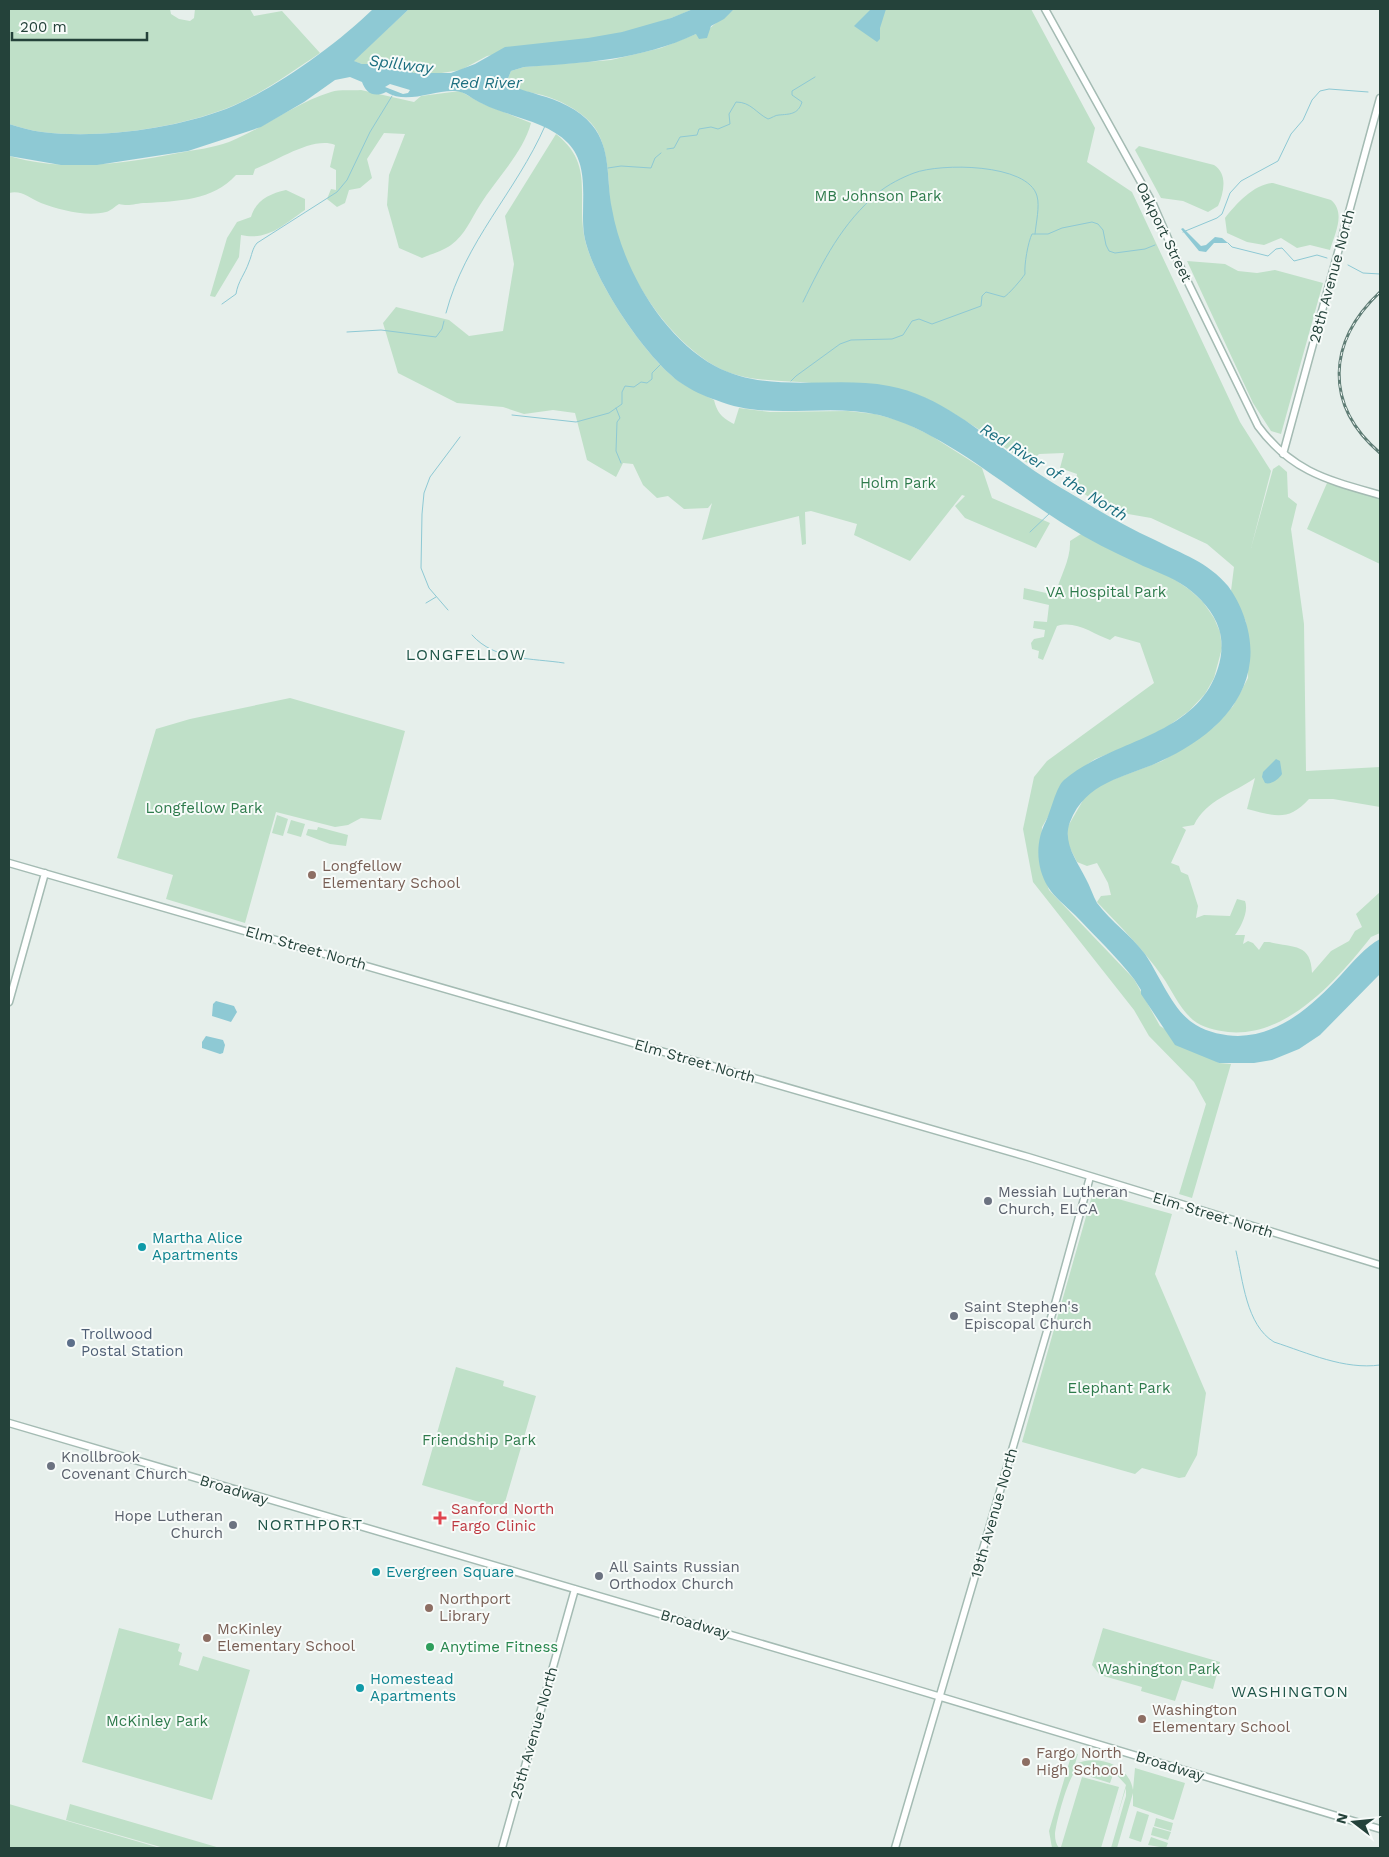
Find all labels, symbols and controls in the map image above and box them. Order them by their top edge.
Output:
scale bar [12,10,148,42]
text: 200 m [20,18,67,36]
water label: Spillway [368,51,435,77]
water label: Red River [450,73,523,92]
street label: Oakport Street [1132,179,1196,285]
park label: MB Johnson Park [815,187,942,205]
street label: 28th Avenue North [1306,207,1358,345]
water label: Red River of the North [977,419,1131,525]
park label: Holm Park [860,474,937,492]
park label: VA Hospital Park [1046,583,1167,601]
district label: LONGFELLOW [406,645,526,664]
park label: Longfellow Park [146,799,263,817]
place label: Longfellow Elementary School [322,857,461,892]
marker: Longfellow Elementary School [306,869,318,881]
street label: Elm Street North [243,922,369,974]
street label: Elm Street North [632,1035,758,1087]
place label: Messiah Lutheran Church, ELCA [998,1183,1128,1218]
street label: Elm Street North [1151,1188,1275,1242]
marker: Messiah Lutheran Church, ELCA [982,1195,994,1207]
place label: Martha Alice Apartments [152,1229,243,1264]
marker: Martha Alice Apartments [136,1241,148,1253]
place label: Saint Stephen's Episcopal Church [964,1298,1092,1333]
marker: Saint Stephen's Episcopal Church [948,1310,960,1322]
place label: Trollwood Postal Station [81,1325,184,1360]
marker: Trollwood Postal Station [65,1337,77,1349]
park label: Elephant Park [1068,1379,1171,1397]
park label: Friendship Park [422,1431,536,1449]
street label: 19th Avenue North [967,1446,1021,1580]
place label: Knollbrook Covenant Church [61,1448,188,1483]
marker: Knollbrook Covenant Church [45,1460,57,1472]
street label: Broadway [198,1471,271,1509]
place label: Sanford North Fargo Clinic [451,1500,554,1535]
place label: Hope Lutheran Church [114,1507,223,1542]
marker: Sanford North Fargo Clinic [433,1511,447,1525]
district label: NORTHPORT [257,1515,363,1534]
marker: Hope Lutheran Church [227,1519,239,1531]
place label: All Saints Russian Orthodox Church [609,1558,740,1593]
place label: Evergreen Square [386,1563,514,1581]
marker: Evergreen Square [370,1566,382,1578]
marker: All Saints Russian Orthodox Church [593,1570,605,1582]
place label: Northport Library [439,1590,511,1625]
marker: Northport Library [423,1602,435,1614]
street label: Broadway [659,1606,732,1642]
place label: McKinley Elementary School [217,1620,356,1655]
marker: McKinley Elementary School [201,1632,213,1644]
place label: Anytime Fitness [440,1638,558,1656]
marker: Anytime Fitness [424,1641,436,1653]
park label: Washington Park [1098,1660,1221,1678]
street label: 25th Avenue North [506,1665,562,1801]
place label: Homestead Apartments [370,1670,456,1705]
marker: Homestead Apartments [354,1682,366,1694]
district label: WASHINGTON [1231,1682,1349,1701]
place label: Washington Elementary School [1152,1701,1291,1736]
park label: McKinley Park [106,1712,208,1730]
marker: Washington Elementary School [1136,1713,1148,1725]
place label: Fargo North High School [1036,1744,1124,1779]
street label: Broadway [1134,1747,1207,1785]
marker: Fargo North High School [1020,1756,1032,1768]
north arrow [1329,1797,1379,1847]
text: N [1332,1811,1351,1826]

